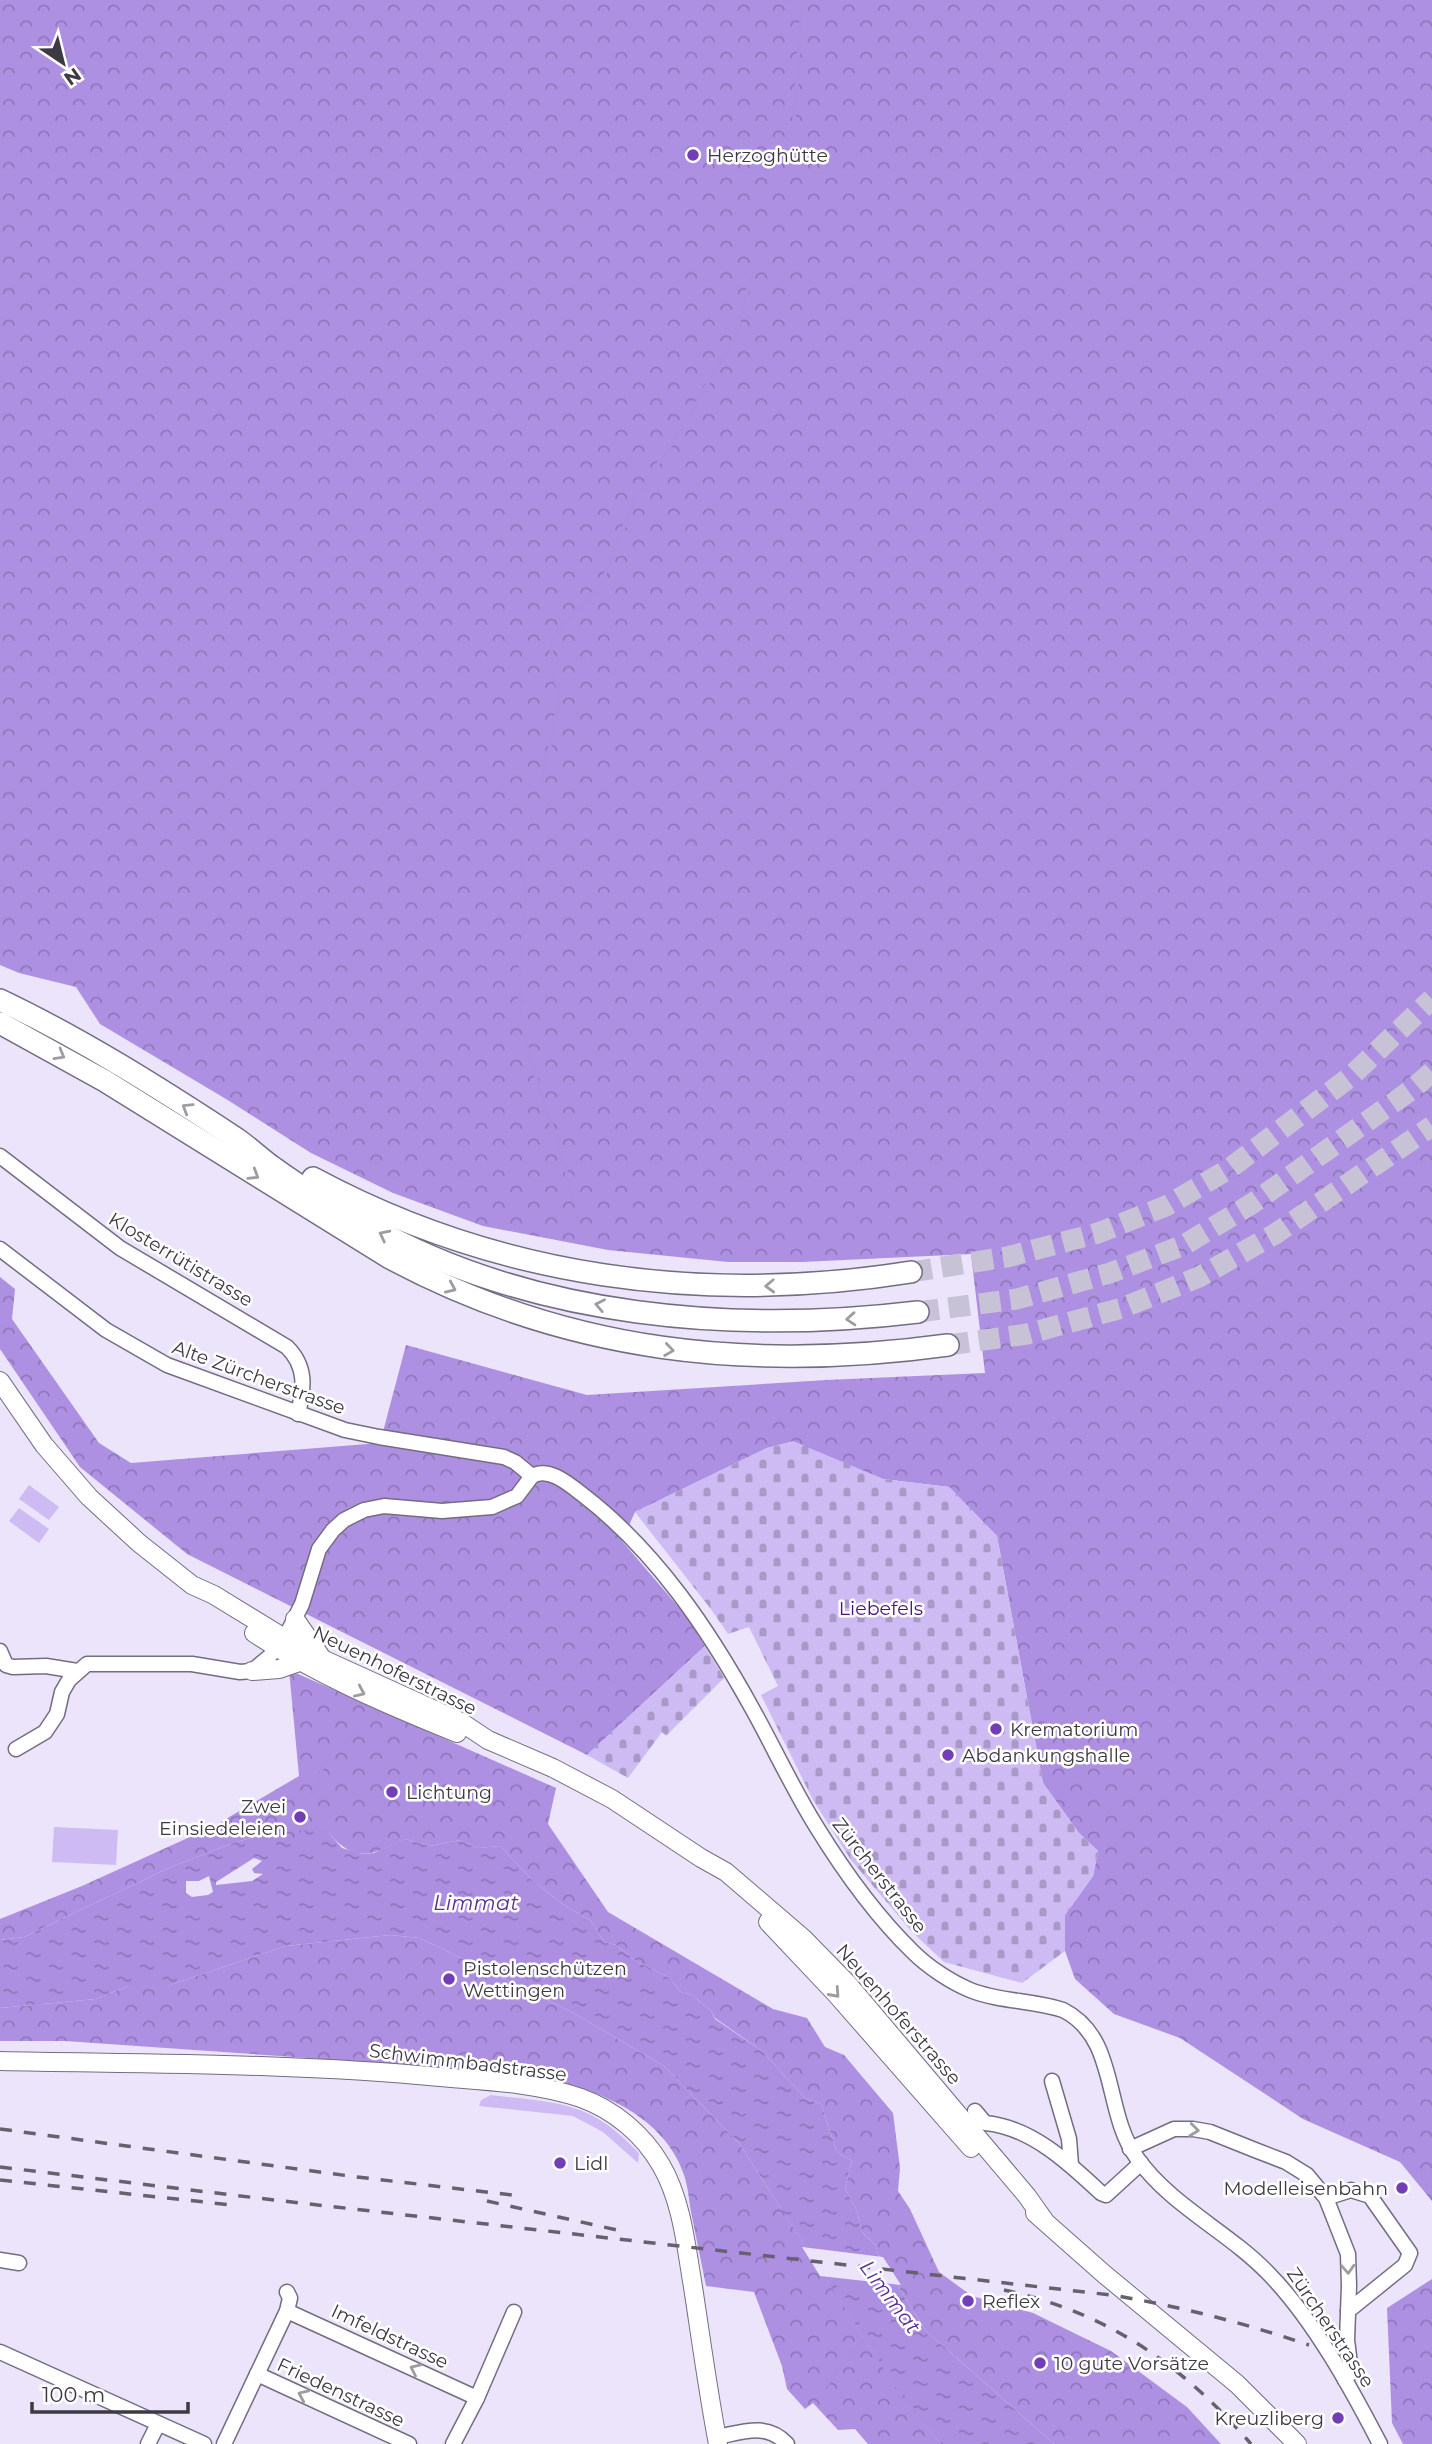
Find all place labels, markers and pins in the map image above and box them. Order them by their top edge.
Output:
place label: Herzoghütte [707,144,828,167]
marker: Herzoghütte [685,147,701,163]
place label: Krematorium [1010,1718,1138,1741]
marker: Krematorium [988,1721,1004,1737]
place label: Abdankungshalle [962,1744,1130,1767]
marker: Abdankungshalle [940,1747,956,1763]
place label: Lichtung [406,1781,492,1804]
marker: Lichtung [384,1784,400,1800]
place label: Zwei Einsiedeleien [159,1795,286,1840]
marker: Zwei Einsiedeleien [292,1809,308,1825]
place label: Pistolenschützen Wettingen [463,1957,627,2002]
marker: Pistolenschützen Wettingen [441,1971,457,1987]
place label: Lidl [574,2152,608,2175]
marker: Lidl [552,2155,568,2171]
place label: Modelleisenbahn [1223,2177,1388,2200]
marker: Modelleisenbahn [1394,2180,1410,2196]
place label: Reflex [982,2290,1040,2313]
marker: Reflex [960,2293,976,2309]
place label: 10 gute Vorsätze [1054,2352,1209,2375]
marker: 10 gute Vorsätze [1032,2355,1048,2371]
place label: Kreuzliberg [1214,2407,1324,2430]
marker: Kreuzliberg [1330,2410,1346,2426]

